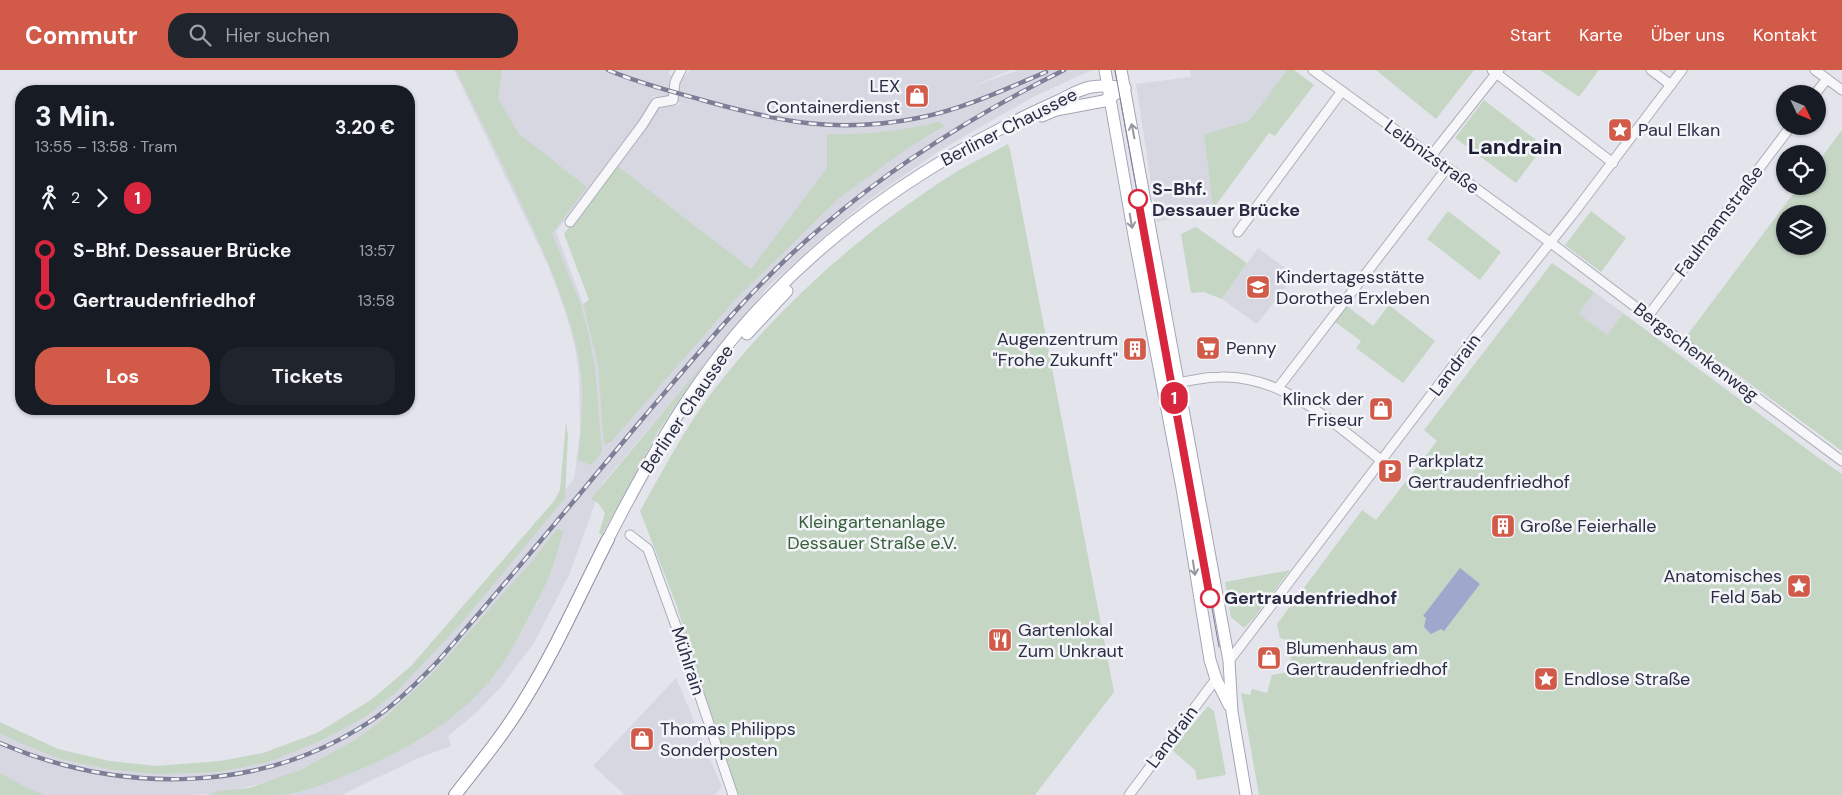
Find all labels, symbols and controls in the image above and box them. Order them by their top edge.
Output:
search box [168,13,518,58]
text: Commutr [25,20,138,51]
icon: search [186,21,214,49]
text: Hier suchen [226,23,330,48]
text: Start [1510,23,1551,47]
text: Karte [1579,23,1623,47]
text: Über uns [1651,23,1725,47]
text: Kontakt [1753,23,1817,47]
place label: LEX Containerdienst [766,74,900,119]
street label: Berliner Chaussee [937,82,1081,172]
shop icon: LEX Containerdienst [904,83,930,109]
north arrow [1776,85,1826,135]
map controls [1776,85,1826,255]
text: 3 Min. [35,98,115,135]
street label: Leibnizstraße [1380,114,1484,200]
text: 3.20 € [335,115,395,140]
place icon: Paul Elkan [1607,117,1633,143]
place label: Paul Elkan [1638,118,1720,142]
one-way arrow [1128,124,1137,140]
district label: Landrain [1468,132,1562,161]
text: 13:55 – 13:58 · Tram [35,136,177,157]
button: locate [1776,145,1826,195]
street label: Faulmannstraße [1669,160,1769,282]
place label: S-Bhf. Dessauer Brücke [1152,177,1300,222]
icon: walk [35,184,63,212]
icon: forward [88,184,116,212]
text: 1 [134,186,141,210]
text: 2 [71,187,80,208]
marker: S-Bhf. Dessauer Brücke [1128,189,1148,209]
button: layers [1776,205,1826,255]
one-way arrow [1127,213,1137,229]
text: S-Bhf. Dessauer Brücke [73,238,291,263]
text: 13:57 [359,240,395,261]
place label: Kindertagesstätte Dorothea Erxleben [1276,265,1430,310]
school or university icon: Kindertagesstätte Dorothea Erxleben [1245,274,1271,300]
text: Gertraudenfriedhof [73,288,256,313]
text: 13:58 [358,290,395,311]
street label: Bergschenkenweg [1629,297,1763,407]
place label: Augenzentrum "Frohe Zukunft" [993,327,1118,372]
street label: Landrain [1424,329,1486,401]
supermarket icon: Penny [1195,335,1221,361]
building icon: Augenzentrum "Frohe Zukunft" [1122,336,1148,362]
place label: Penny [1226,336,1277,360]
street label: Berliner Chaussee [635,340,739,478]
button: Los [35,347,210,405]
button: Tickets [220,347,395,405]
line badge: 1 [1158,382,1190,414]
text: 1 [1171,386,1177,410]
place label: Klinck der Friseur [1282,387,1364,432]
shop icon: Klinck der Friseur [1368,396,1394,422]
place label: Parkplatz Gertraudenfriedhof [1408,449,1570,494]
parking icon: Parkplatz Gertraudenfriedhof [1377,458,1403,484]
park label: Kleingartenanlage Dessauer Straße e.V. [787,510,957,555]
building icon: Große Feierhalle [1490,513,1516,539]
place label: Große Feierhalle [1520,514,1656,538]
one-way arrow [1189,559,1199,575]
place label: Anatomisches Feld 5ab [1663,564,1782,609]
place icon: Anatomisches Feld 5ab [1786,573,1812,599]
place label: Gertraudenfriedhof [1224,586,1397,610]
marker: Gertraudenfriedhof [1200,588,1220,608]
place label: Gartenlokal Zum Unkraut [1018,618,1124,663]
street label: Mühlrain [666,624,710,698]
restaurant icon: Gartenlokal Zum Unkraut [987,627,1013,653]
place label: Blumenhaus am Gertraudenfriedhof [1286,636,1448,681]
shop icon: Blumenhaus am Gertraudenfriedhof [1256,645,1282,671]
place icon: Endlose Straße [1533,666,1559,692]
place label: Endlose Straße [1564,667,1690,691]
street label: Landrain [1141,701,1203,773]
place label: Thomas Philipps Sonderposten [660,717,796,762]
shop icon: Thomas Philipps Sonderposten [629,726,655,752]

